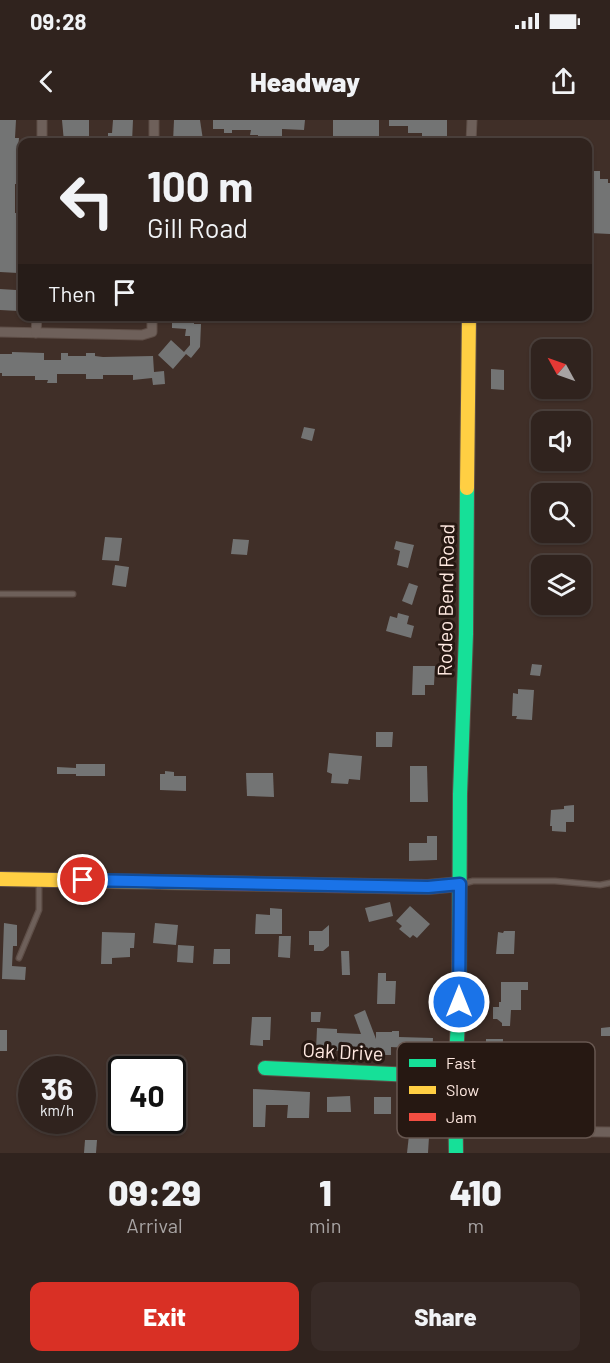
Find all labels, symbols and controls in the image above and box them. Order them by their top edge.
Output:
text: 09:28 [30,8,86,34]
icon: back [30,65,63,98]
text: Headway [250,65,360,97]
icon: share [547,65,580,98]
text: 100 m [147,160,253,210]
icon: left [48,162,126,240]
text: Gill Road [147,211,248,243]
icon: arrive [108,276,141,309]
text: Then [48,280,96,306]
north arrow [531,339,591,399]
map controls [531,339,591,615]
button: sound [531,411,591,471]
button: search [531,483,591,543]
street label: Rodeo Bend Road [432,524,458,676]
button: layers [531,555,591,615]
pin [57,854,108,905]
icon: arrive [66,863,99,896]
position arrow [427,970,491,1034]
street label: Oak Drive [302,1037,384,1065]
legend [397,1042,595,1138]
text: Fast [446,1053,476,1072]
speed limit sign: 40 [108,1056,186,1134]
text: 36 [41,1070,73,1106]
text: Slow [446,1080,479,1099]
text: km/h [40,1101,74,1119]
text: Jam [446,1107,477,1126]
text: 09:29 [108,1170,201,1213]
text: 1 [319,1170,332,1213]
text: 410 [450,1170,502,1213]
text: Arrival [127,1213,182,1237]
text: min [309,1213,342,1237]
text: m [467,1213,484,1237]
button: Exit [30,1282,299,1351]
button: Share [311,1282,580,1351]

